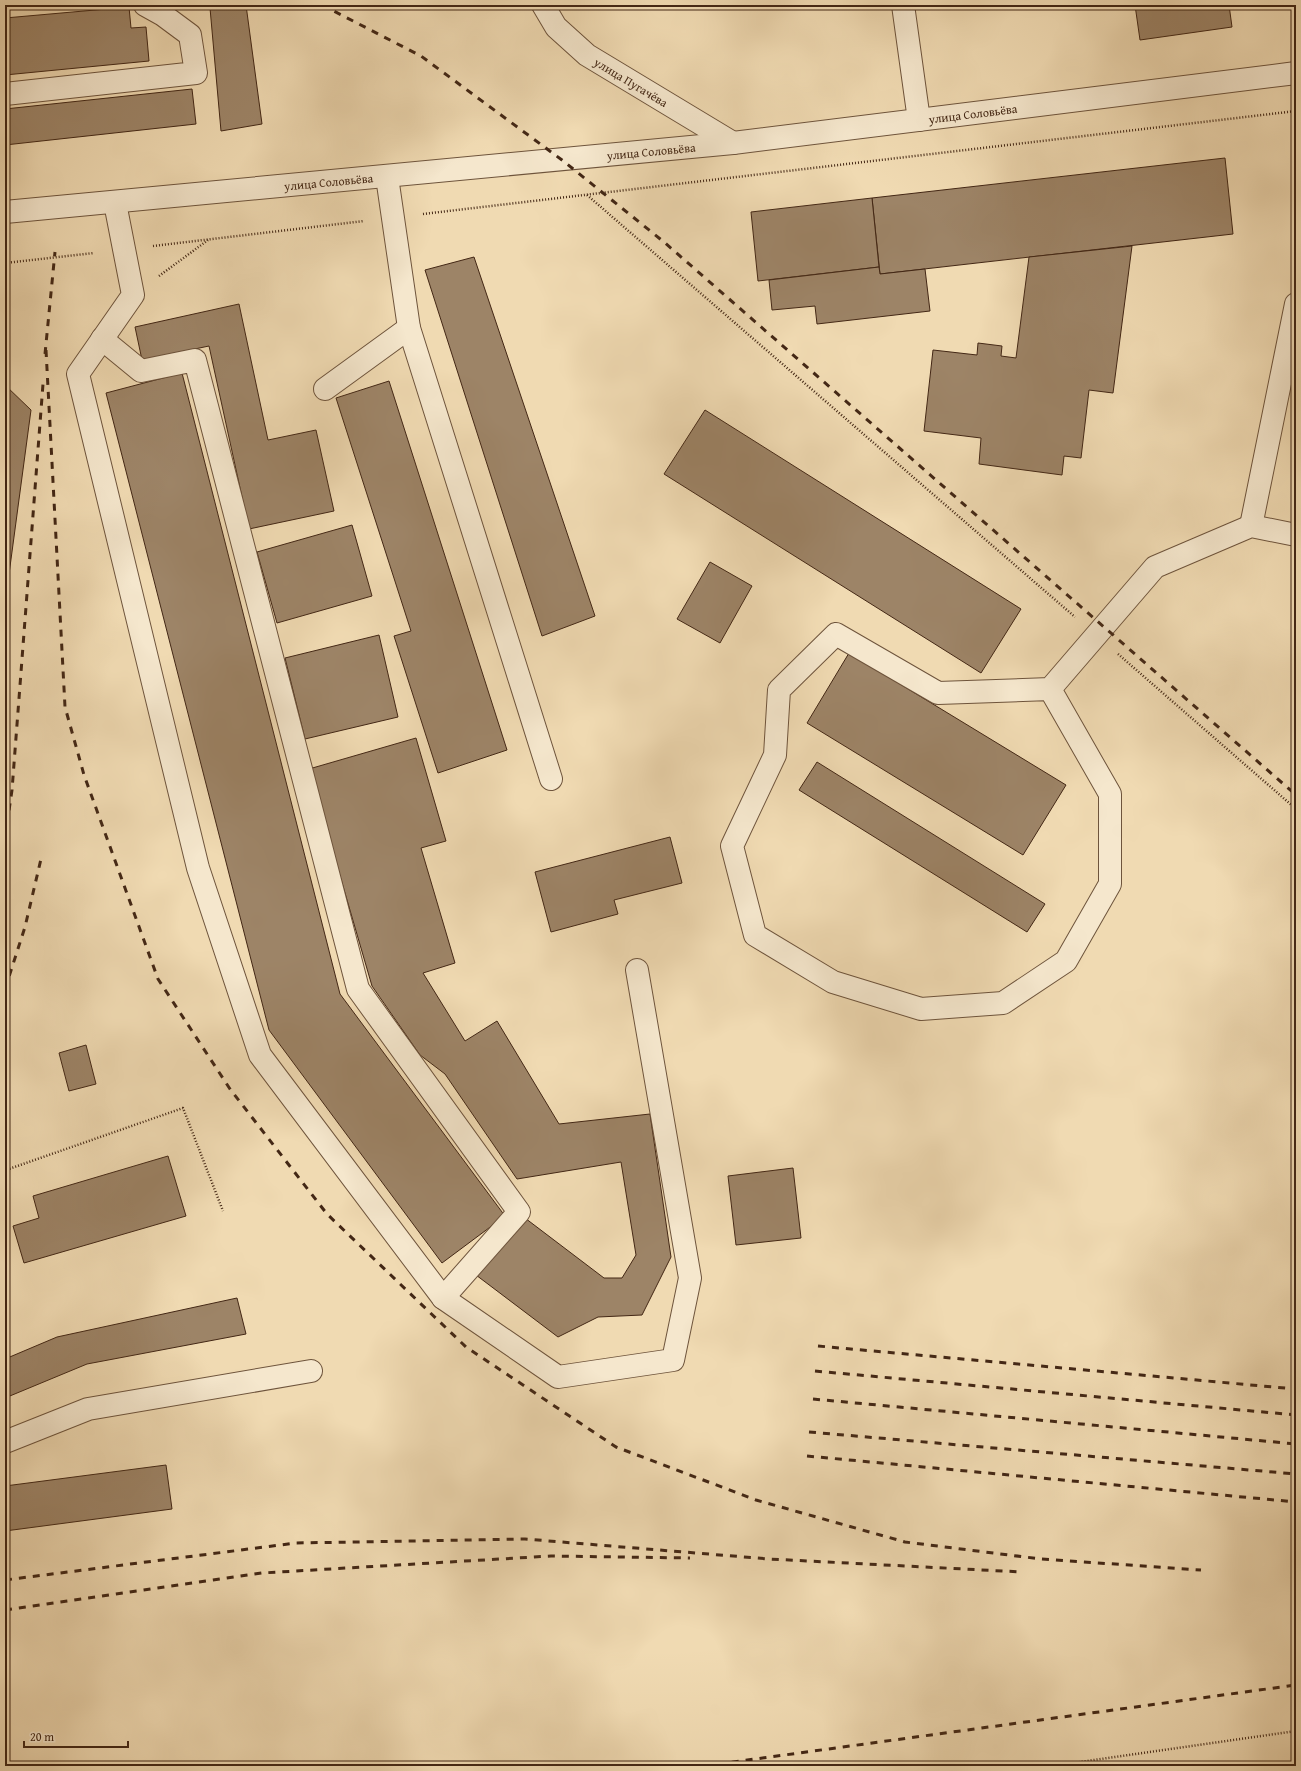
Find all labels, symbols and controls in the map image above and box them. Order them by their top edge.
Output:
street label: улица Пугачёва [590,52,672,111]
street label: улица Соловьёва [927,99,1018,127]
street label: улица Соловьёва [605,138,697,164]
street label: улица Соловьёва [282,169,374,194]
scale bar [24,1723,128,1749]
text: 20 m [30,1728,54,1745]

